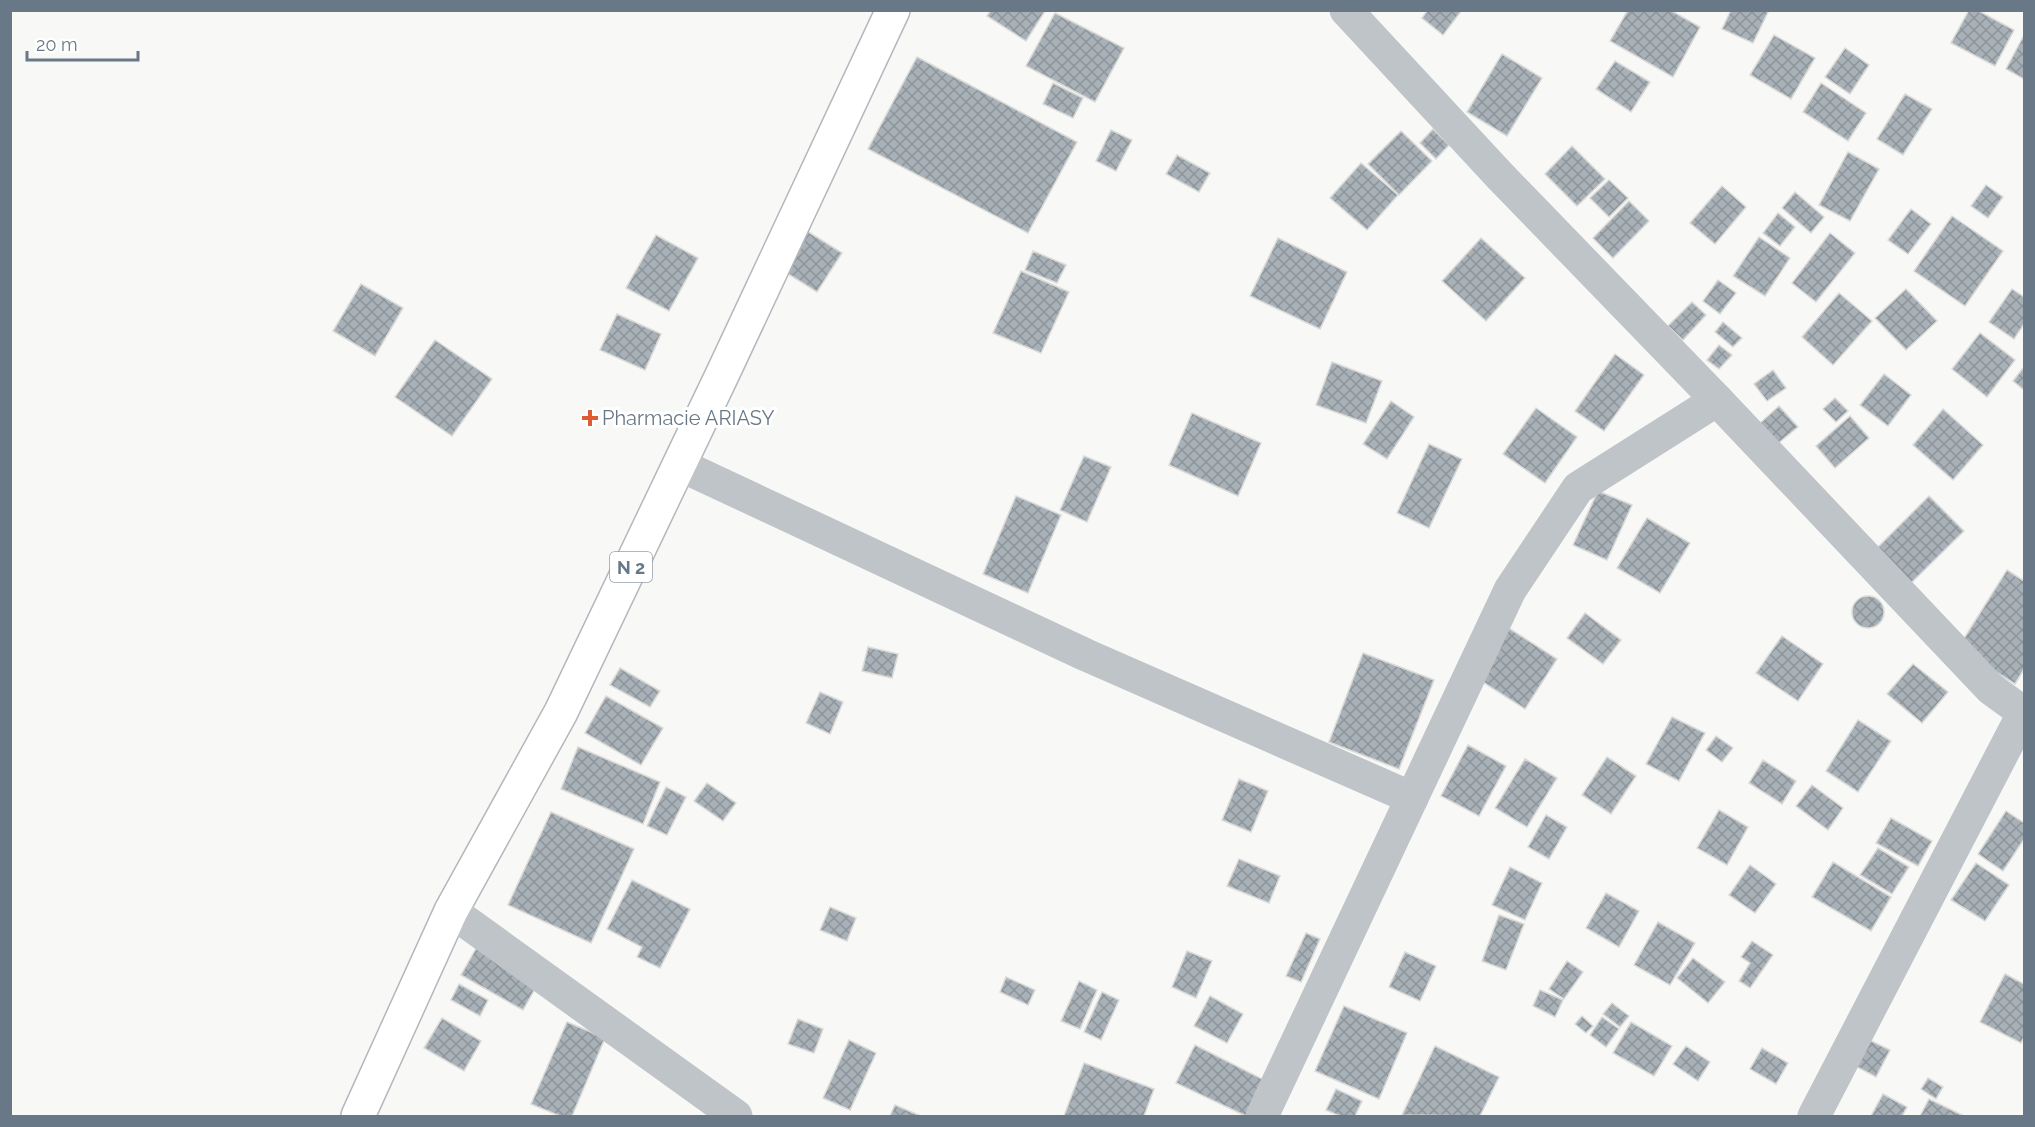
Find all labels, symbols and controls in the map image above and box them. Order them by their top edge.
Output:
scale bar [27,24,138,62]
text: 20 m [36,34,78,55]
place label: Pharmacie ARIASY [602,406,775,430]
marker: Pharmacie ARIASY [583,411,597,425]
road number: N 2 [610,552,652,582]

